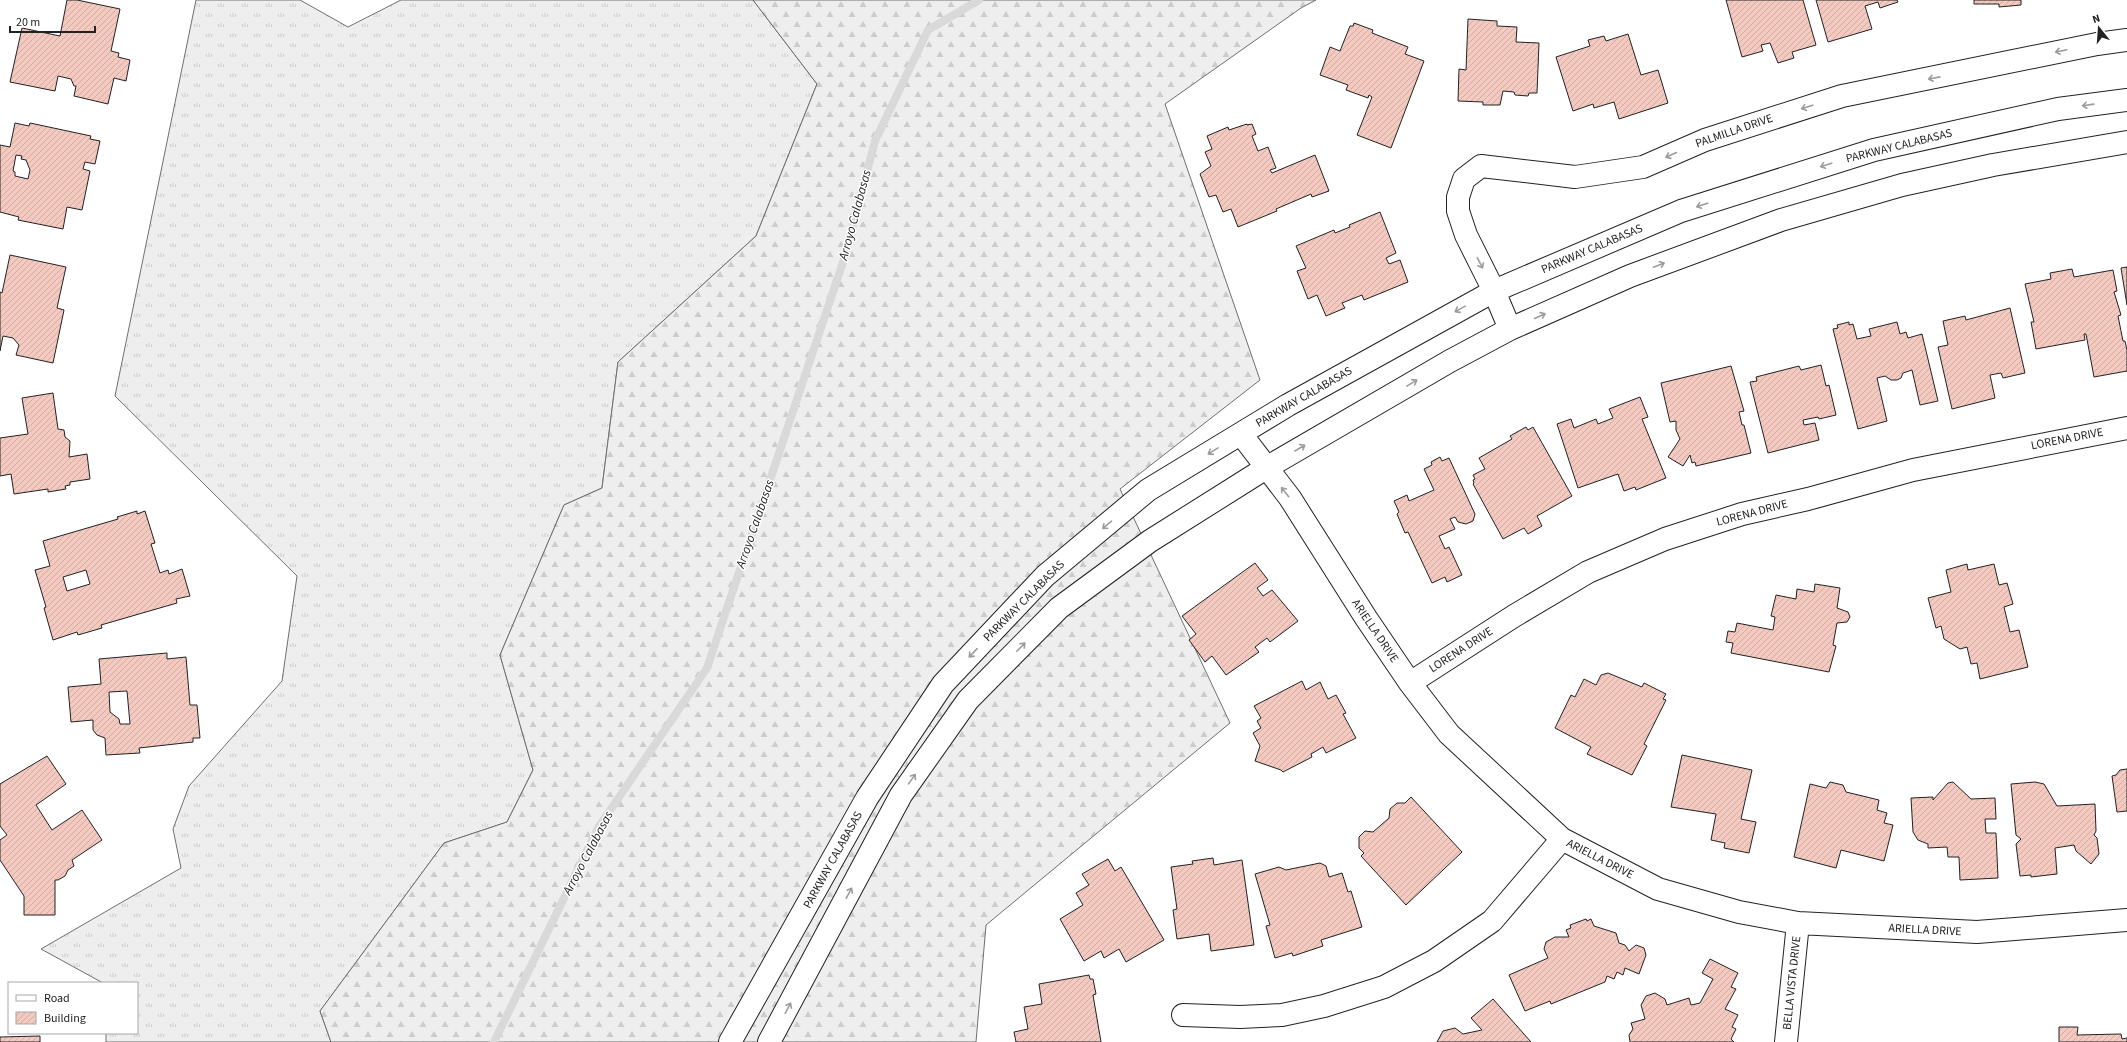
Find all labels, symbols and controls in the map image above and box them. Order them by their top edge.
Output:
scale bar [10,8,95,34]
north arrow [2079,8,2119,48]
text: N [2091,11,2102,27]
text: 20 m [16,14,40,31]
one-way arrow [2055,48,2068,56]
one-way arrow [1928,74,1941,82]
one-way arrow [2082,101,2095,109]
one-way arrow [1801,104,1814,111]
street label: PALMILLA DRIVE [1693,110,1775,152]
street label: PARKWAY CALABASAS [1844,125,1954,167]
one-way arrow [1666,151,1678,159]
one-way arrow [1820,162,1832,170]
water label: Arroyo Calabasas [834,168,876,263]
one-way arrow [1695,202,1708,209]
street label: PARKWAY CALABASAS [1539,220,1645,278]
one-way arrow [1477,257,1484,269]
one-way arrow [1653,261,1665,269]
one-way arrow [1454,306,1466,314]
one-way arrow [1533,312,1545,319]
street label: PARKWAY CALABASAS [1253,362,1355,432]
one-way arrow [1406,378,1418,386]
street label: LORENA DRIVE [2029,424,2105,454]
one-way arrow [1294,444,1306,452]
one-way arrow [1207,447,1219,455]
water label: Arroyo Calabasas [731,477,779,572]
one-way arrow [1281,487,1290,498]
street label: LORENA DRIVE [1714,495,1790,531]
one-way arrow [1101,520,1112,529]
street label: PARKWAY CALABASAS [979,556,1069,646]
street label: ARIELLA DRIVE [1347,596,1403,666]
street label: LORENA DRIVE [1426,623,1496,677]
one-way arrow [1016,642,1026,652]
one-way arrow [968,648,977,658]
one-way arrow [908,774,916,785]
water label: Arroyo Calabasas [558,808,618,899]
street label: PARKWAY CALABASAS [799,808,867,912]
street label: ARIELLA DRIVE [1563,835,1637,883]
one-way arrow [846,887,853,899]
street label: ARIELLA DRIVE [1888,920,1962,940]
street label: BELLA VISTA DRIVE [1779,935,1805,1031]
legend [8,982,138,1034]
text: Road [44,990,70,1007]
one-way arrow [785,1002,792,1014]
text: Building [44,1010,86,1027]

